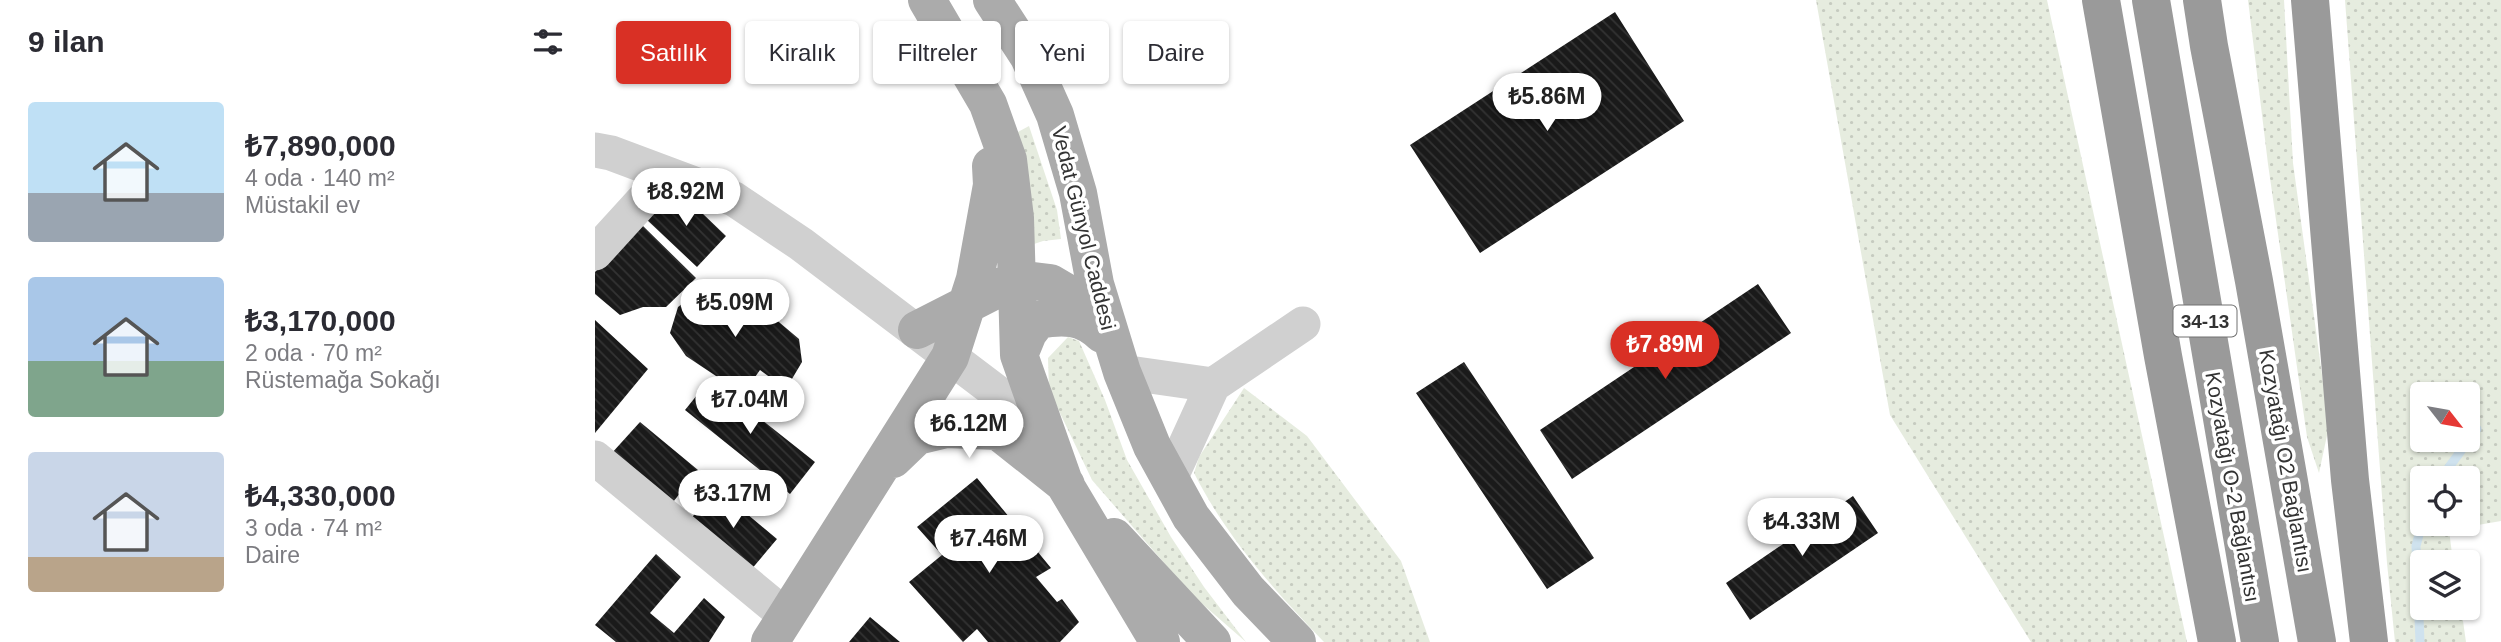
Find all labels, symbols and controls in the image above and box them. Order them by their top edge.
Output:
chip: Satılık [616,21,731,84]
chip: Kiralık [745,21,859,84]
chip: Filtreler [873,21,1001,84]
chip: Yeni [1015,21,1109,84]
chip: Daire [1123,21,1229,84]
icon: filters [529,23,567,61]
text: 9 ilan [28,25,105,58]
pin: ₺5.86M [1490,74,1604,133]
text: ₺5.86M [1508,83,1586,109]
street label: Vedat Günyol Caddesi [1048,124,1120,332]
text: ₺7,890,000 [245,129,396,162]
icon: home [84,130,168,214]
text: 4 oda · 140 m² [245,165,395,191]
pin: ₺8.92M [629,168,743,228]
text: ₺8.92M [647,178,725,204]
text: Müstakil ev [245,192,360,218]
pin: ₺5.09M [678,280,792,339]
text: ₺5.09M [696,289,774,315]
text: ₺3,170,000 [245,304,396,337]
icon: home [84,305,168,389]
road number: 34-13 [2173,306,2237,336]
pin: ₺7.89M [1608,322,1722,381]
text: ₺7.89M [1626,331,1704,357]
text: 2 oda · 70 m² [245,340,382,366]
street label: Kozyatağı O2 Bağlantısı [2255,347,2317,575]
text: Rüstemağa Sokağı [245,367,441,393]
street label: Kozyatağı O-2 Bağlantısı [2201,370,2265,604]
pin: ₺7.04M [693,376,807,436]
north arrow [2410,382,2480,452]
map controls [2410,382,2480,620]
text: ₺7.04M [711,386,789,412]
pin: ₺6.12M [912,400,1026,460]
text: ₺6.12M [930,410,1008,436]
button: locate [2410,466,2480,536]
pin: ₺3.17M [676,470,790,530]
text: ₺4,330,000 [245,479,396,512]
icon: home [84,480,168,564]
text: ₺3.17M [694,480,772,506]
pin: ₺4.33M [1745,498,1859,558]
text: ₺4.33M [1763,508,1841,534]
text: 3 oda · 74 m² [245,515,382,541]
pin: ₺7.46M [932,516,1046,575]
text: ₺7.46M [950,525,1028,551]
text: Daire [245,542,300,568]
button: layers [2410,550,2480,620]

